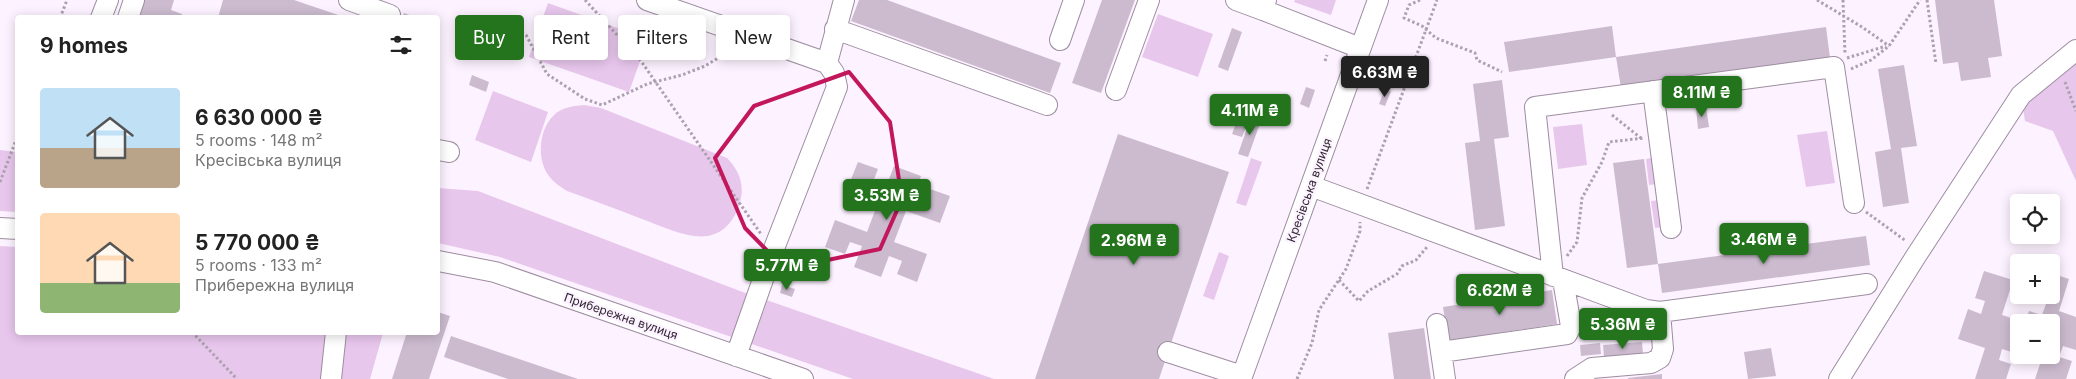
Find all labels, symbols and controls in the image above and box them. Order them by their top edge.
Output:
chip: Buy [455,15,524,60]
chip: Rent [534,15,608,60]
chip: Filters [618,15,706,60]
chip: New [716,15,790,60]
icon: filters [387,31,415,59]
text: 9 homes [40,33,128,58]
pin: 6.63M ₴ [1339,56,1431,98]
text: 6.63M ₴ [1352,62,1418,82]
pin: 8.11M ₴ [1656,76,1748,118]
text: 8.11M ₴ [1673,82,1731,102]
pin: 4.11M ₴ [1204,94,1296,136]
text: 4.11M ₴ [1221,100,1279,120]
text: 6 630 000 ₴ [195,105,323,130]
icon: home [80,108,140,168]
text: 5 rooms · 148 m² [195,130,323,150]
street label: Кресівська вулиця [1283,136,1335,244]
text: Кресівська вулиця [195,150,342,170]
pin: 3.53M ₴ [841,178,933,221]
text: 3.53M ₴ [854,185,920,205]
map controls [2010,194,2060,364]
button: locate [2010,194,2060,244]
pin: 3.46M ₴ [1718,222,1810,265]
pin: 2.96M ₴ [1088,224,1180,266]
text: 3.46M ₴ [1730,229,1798,249]
text: 5 770 000 ₴ [195,230,320,255]
text: 2.96M ₴ [1101,230,1167,250]
icon: home [80,233,140,293]
pin: 5.77M ₴ [741,248,833,291]
button: + [2010,254,2060,304]
text: 5 rooms · 133 m² [195,255,322,275]
text: 5.77M ₴ [755,255,819,275]
pin: 6.62M ₴ [1454,274,1546,316]
text: Прибережна вулиця [195,275,354,295]
text: 6.62M ₴ [1467,280,1533,300]
street label: Прибережна вулиця [562,289,680,343]
pin: 5.36M ₴ [1577,308,1669,350]
text: 5.36M ₴ [1590,314,1656,334]
button: − [2010,314,2060,364]

